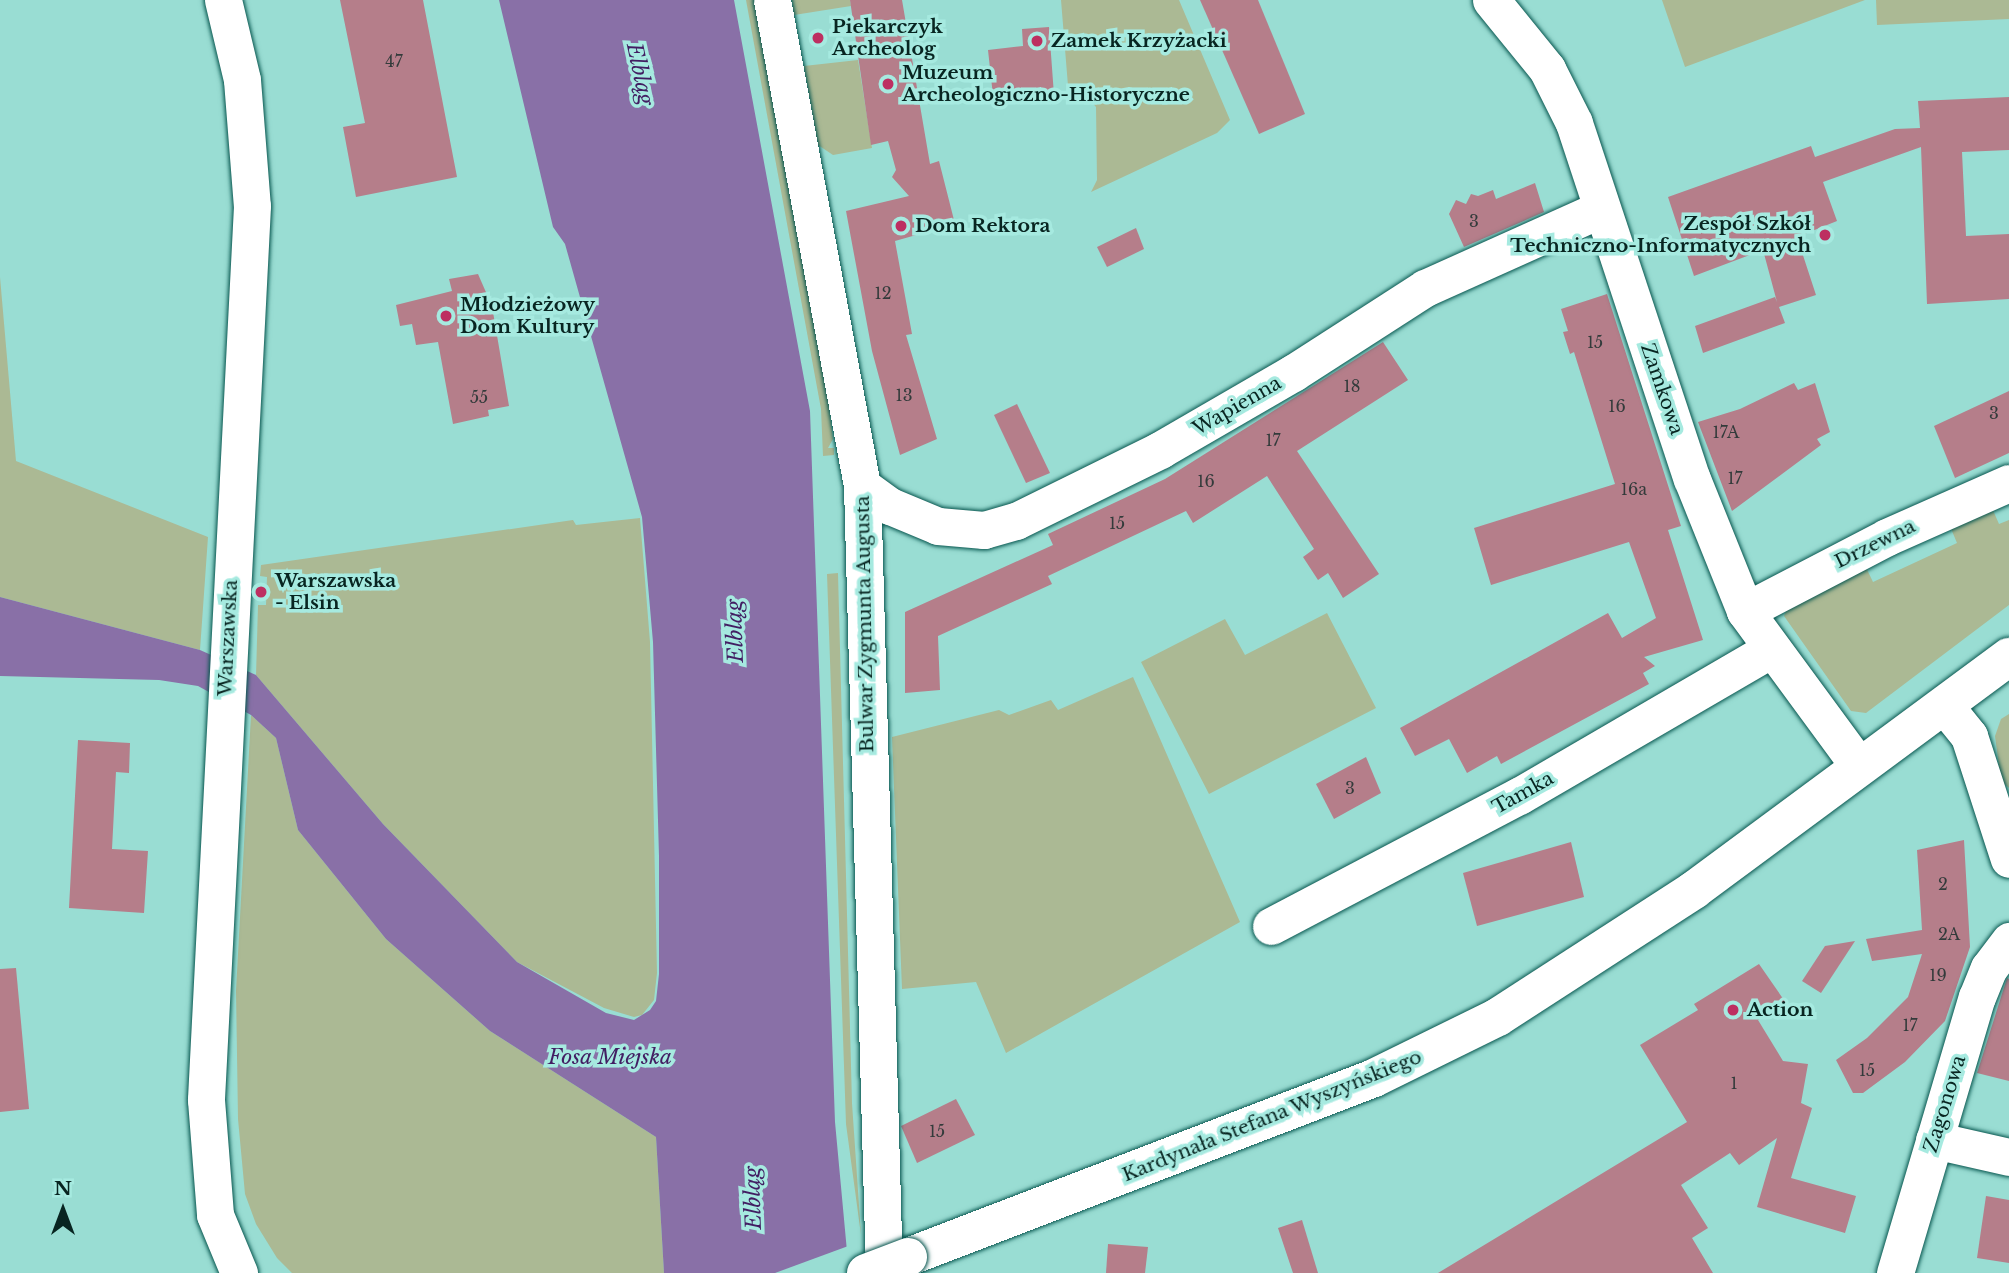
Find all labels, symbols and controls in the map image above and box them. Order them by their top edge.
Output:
place label: Piekarczyk Archeolog [832,16,943,60]
marker: Piekarczyk Archeolog [810,30,826,46]
place label: Zamek Krzyżacki [1051,30,1227,52]
marker: Zamek Krzyżacki [1029,33,1045,49]
water label: Elbląg [621,40,659,108]
house number: 47 [385,51,403,71]
place label: Muzeum Archeologiczno-Historyczne [902,62,1190,106]
marker: Muzeum Archeologiczno-Historyczne [880,76,896,92]
house number: 3 [1469,211,1479,231]
place label: Zespół Szkół Techniczno-Informatycznych [1510,213,1811,257]
place label: Dom Rektora [915,215,1050,237]
marker: Dom Rektora [893,218,909,234]
marker: Zespół Szkół Techniczno-Informatycznych [1817,227,1833,243]
house number: 12 [875,283,891,303]
place label: Młodzieżowy Dom Kultury [460,294,595,338]
marker: Młodzieżowy Dom Kultury [438,308,454,324]
house number: 15 [1587,332,1603,352]
street label: Zamkowa [1636,340,1688,438]
street label: Wapienna [1189,372,1285,440]
house number: 18 [1344,376,1360,396]
house number: 13 [896,385,912,405]
house number: 55 [470,387,488,407]
house number: 16 [1608,396,1626,416]
house number: 3 [1989,403,1999,423]
house number: 17A [1713,422,1739,442]
house number: 17 [1265,430,1281,450]
house number: 17 [1727,468,1743,488]
house number: 16 [1197,471,1215,491]
house number: 16a [1621,479,1647,499]
street label: Bulwar Zygmunta Augusta [851,495,879,753]
house number: 15 [1109,513,1125,533]
street label: Drzewna [1831,515,1919,573]
place label: Warszawska - Elsin [275,570,396,614]
street label: Warszawska [214,579,242,697]
marker: Warszawska - Elsin [253,584,269,600]
water label: Elbląg [721,599,749,663]
street label: Tamka [1488,767,1558,819]
house number: 3 [1345,778,1355,798]
house number: 2 [1938,874,1948,894]
house number: 2A [1938,924,1960,944]
house number: 19 [1929,965,1947,985]
place label: Action [1747,999,1813,1021]
marker: Action [1725,1002,1741,1018]
house number: 17 [1902,1015,1918,1035]
water label: Fosa Miejska [548,1044,672,1070]
street label: Kardynała Stefana Wyszyńskiego [1119,1045,1425,1187]
street label: Zagonowa [1919,1053,1971,1155]
house number: 15 [1859,1060,1875,1080]
house number: 1 [1730,1073,1738,1093]
house number: 15 [929,1121,945,1141]
water label: Elbląg [739,1166,767,1230]
north arrow [28,1175,98,1245]
text: N [54,1177,72,1200]

